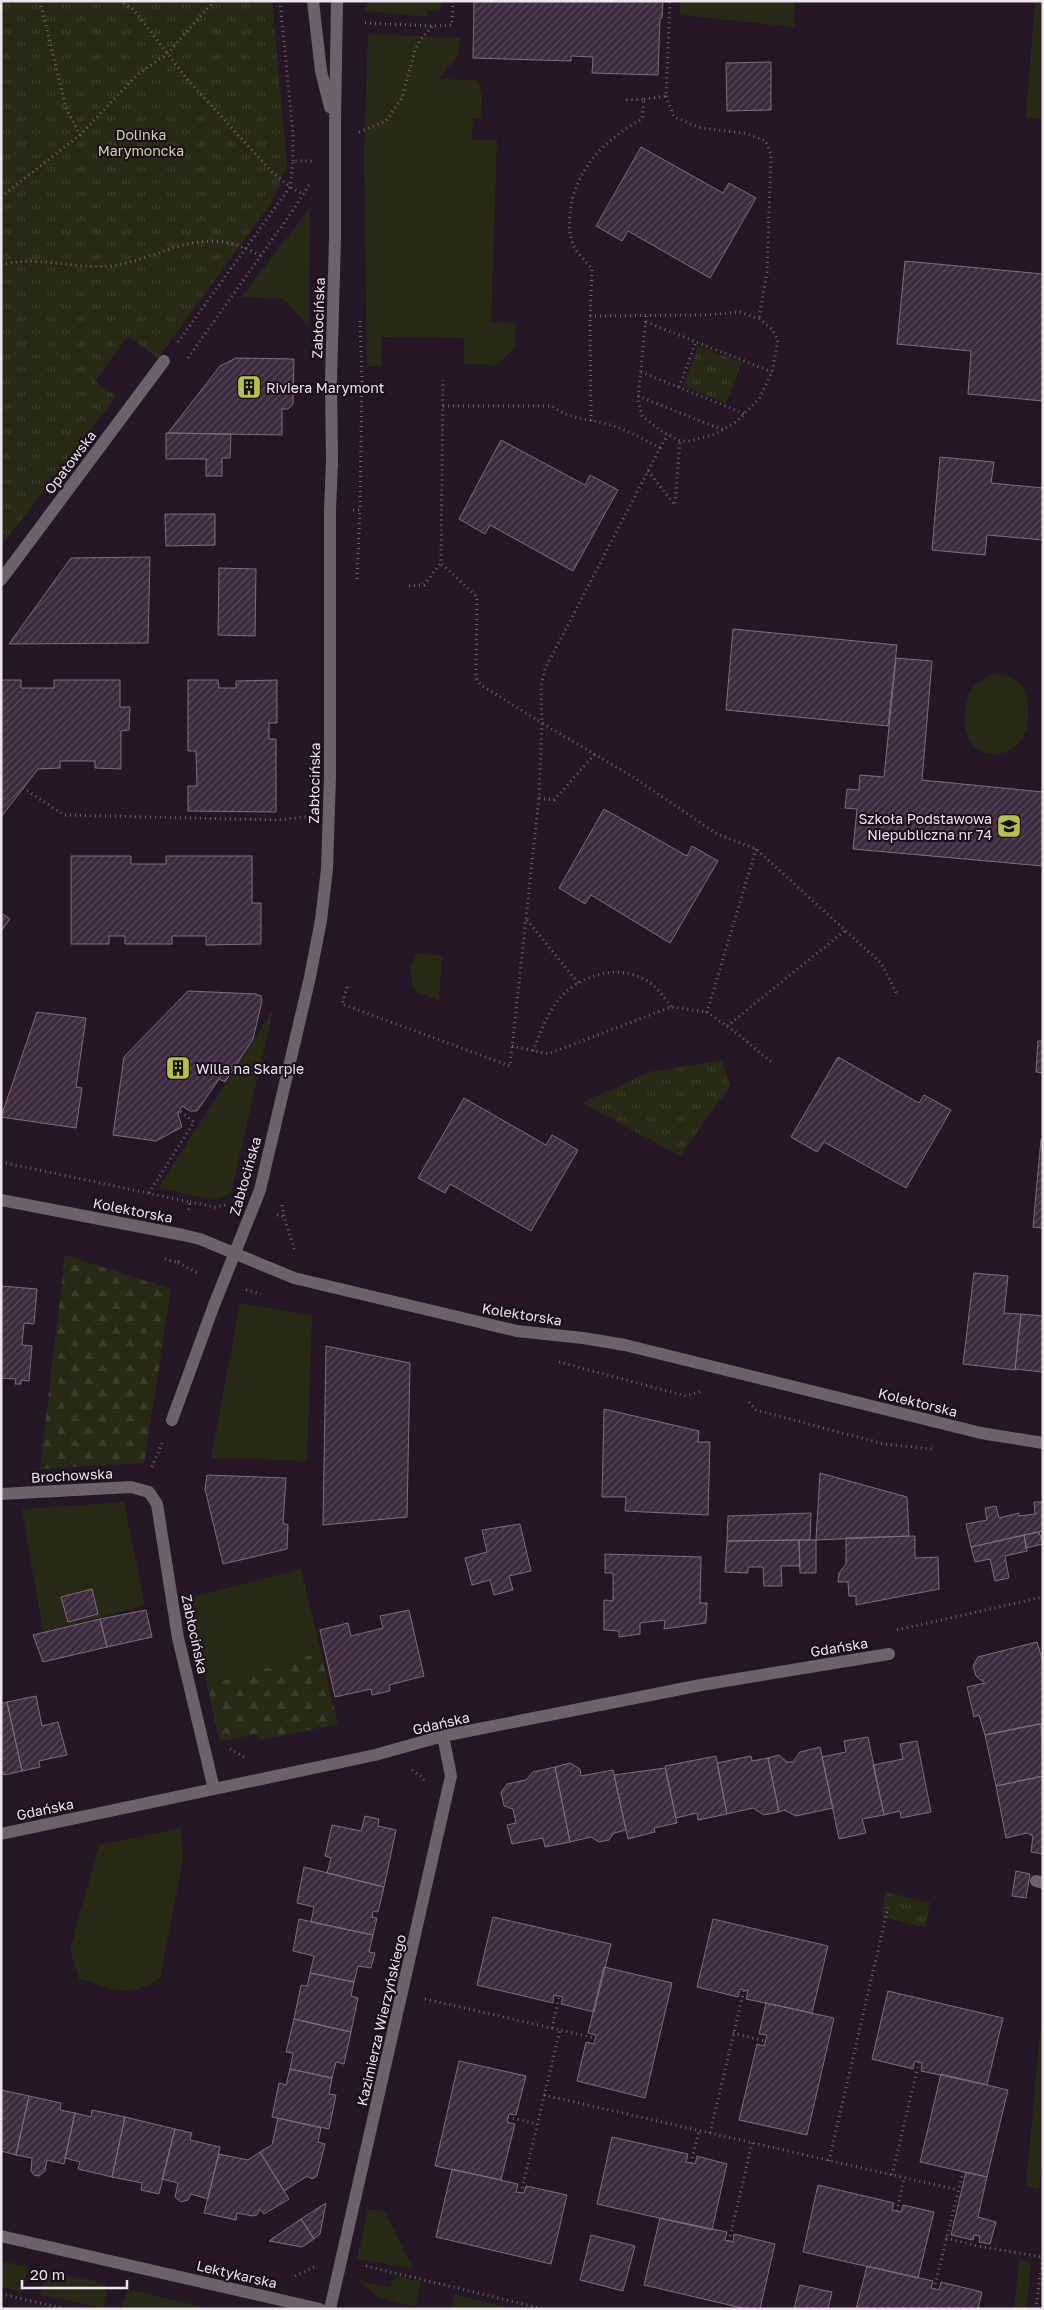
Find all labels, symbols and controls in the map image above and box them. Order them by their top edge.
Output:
park label: Dolinka Marymoncka [98,126,184,159]
street label: Zabłocińska [308,277,328,359]
building icon: Riviera Marymont [236,374,262,400]
place label: Riviera Marymont [266,379,384,396]
street label: Opatowska [41,427,99,497]
street label: Zabłocińska [305,742,323,824]
place label: Szkoła Podstawowa Niepubliczna nr 74 [858,810,992,843]
school or university icon: Szkoła Podstawowa Niepubliczna nr 74 [996,813,1022,839]
building icon: Willa na Skarpie [165,1055,191,1081]
place label: Willa na Skarpie [196,1060,304,1077]
street label: Zabłocińska [226,1135,264,1217]
street label: Kolektorska [92,1194,174,1226]
street label: Kolektorska [481,1299,563,1329]
street label: Kolektorska [877,1384,959,1420]
street label: Brochowska [31,1464,113,1486]
street label: Zabłocińska [178,1593,212,1675]
street label: Gdańska [809,1634,869,1660]
street label: Gdańska [411,1708,471,1738]
street label: Gdańska [15,1795,75,1823]
street label: Kazimierza Wierzyńskiego [353,1933,409,2107]
street label: Lektykarska [195,2256,279,2292]
scale bar [22,2258,128,2290]
text: 20 m [30,2265,65,2283]

